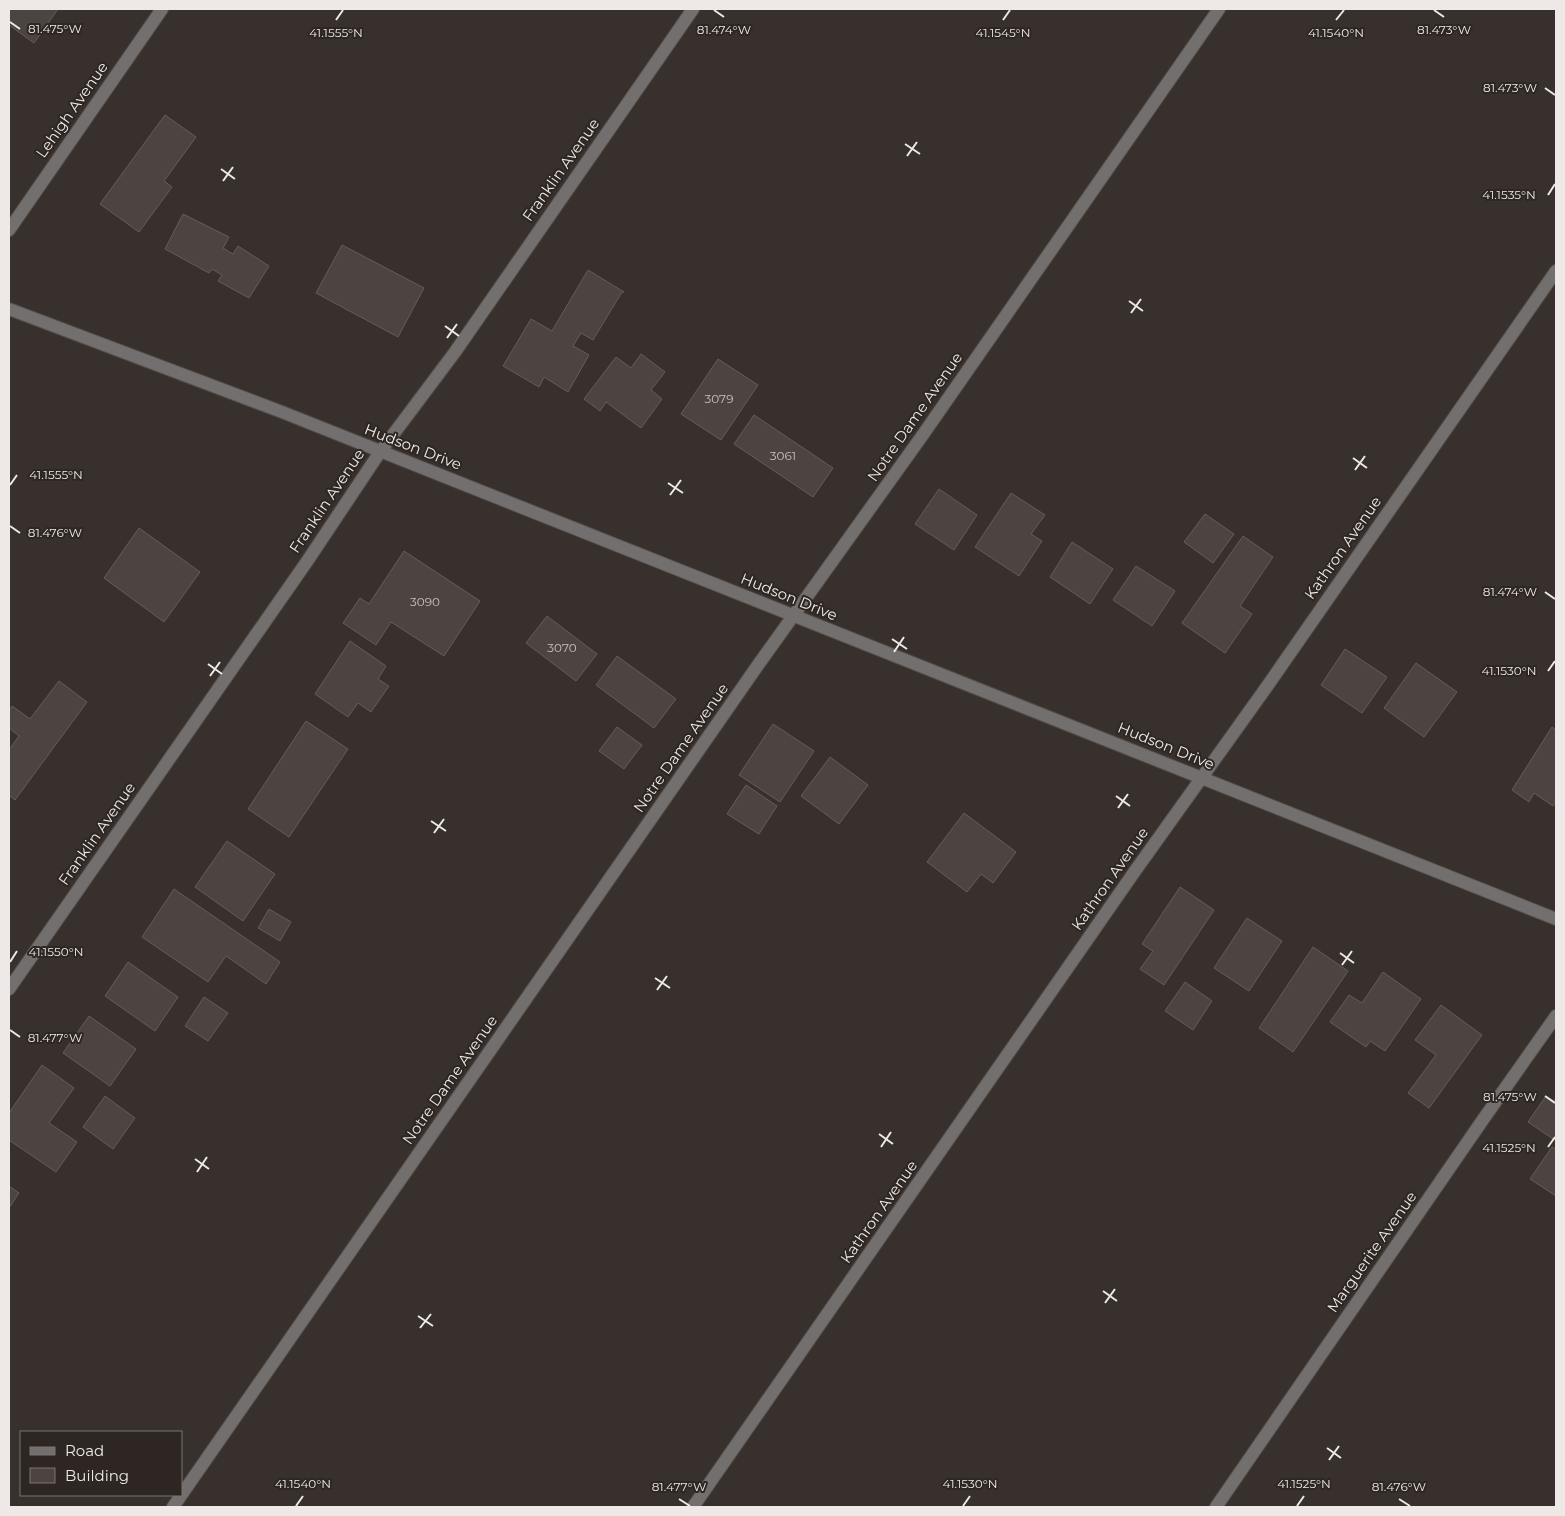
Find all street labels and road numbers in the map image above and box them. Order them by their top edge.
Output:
street label: Lehigh Avenue [31,58,112,161]
street label: Franklin Avenue [518,115,603,225]
street label: Notre Dame Avenue [863,348,966,485]
street label: Hudson Drive [362,419,464,474]
street label: Franklin Avenue [285,445,368,556]
street label: Kathron Avenue [1300,493,1385,603]
street label: Hudson Drive [738,569,840,625]
street label: Notre Dame Avenue [629,679,732,816]
street label: Hudson Drive [1115,718,1217,774]
street label: Franklin Avenue [54,779,139,889]
street label: Kathron Avenue [1067,824,1152,934]
street label: Notre Dame Avenue [398,1011,501,1148]
street label: Kathron Avenue [836,1157,921,1267]
street label: Marguerite Avenue [1323,1187,1421,1316]

